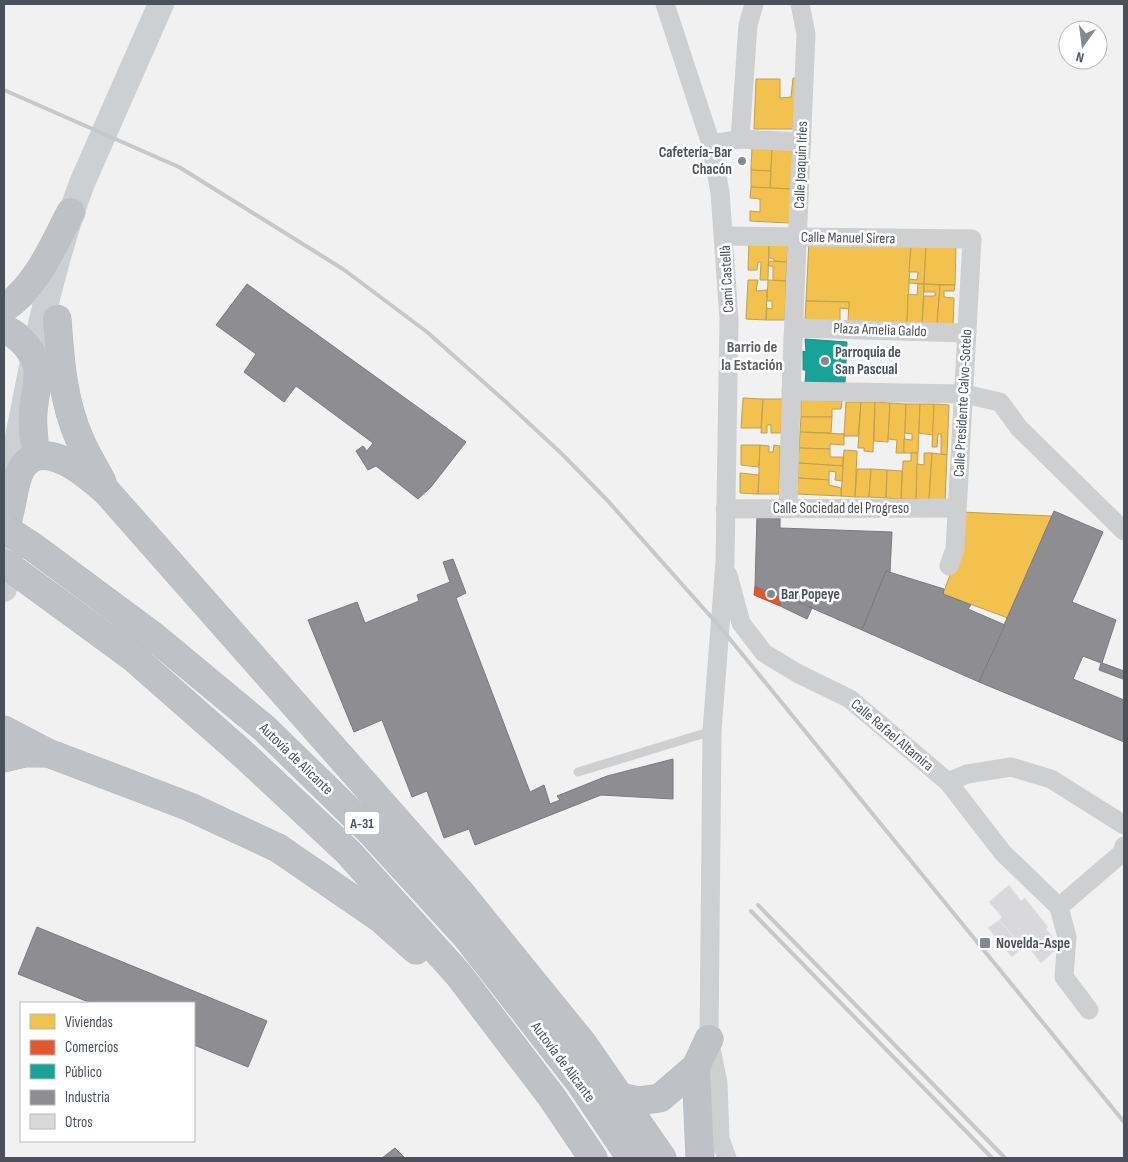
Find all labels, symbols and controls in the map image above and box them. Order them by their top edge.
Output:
north arrow [1058,20,1108,70]
text: N [1074,48,1086,66]
street label: Calle Joaquín Irles [790,121,812,209]
place label: Cafetería-Bar Chacón [659,143,732,179]
marker: Cafetería-Bar Chacón [736,155,748,167]
street label: Calle Manuel Sirera [801,228,896,248]
street label: Camí Castellà [716,245,738,313]
street label: Plaza Amelia Galdo [833,319,927,341]
street label: Calle Presidente Calvo-Sotelo [950,329,976,477]
district label: Barrio de la Estación [721,338,783,375]
place label: Parroquia de San Pascual [835,343,901,379]
marker: Parroquia de San Pascual [819,355,831,367]
street label: Calle Sociedad del Progreso [773,499,909,518]
place label: Bar Popeye [781,585,840,604]
marker: Bar Popeye [765,588,777,600]
street label: Calle Rafael Altamira [847,695,937,775]
street label: Autovía de Alicante [254,718,337,799]
road number: A-31 [344,811,380,834]
place label: Novelda-Aspe [996,934,1070,953]
marker: Novelda-Aspe [978,936,992,950]
legend [20,1002,195,1142]
text: Viviendas [65,1013,113,1032]
street label: Autovía de Alicante [526,1017,599,1106]
text: Comercios [65,1038,119,1057]
text: Público [65,1063,102,1082]
text: Industria [65,1088,110,1107]
text: Otros [65,1113,93,1132]

